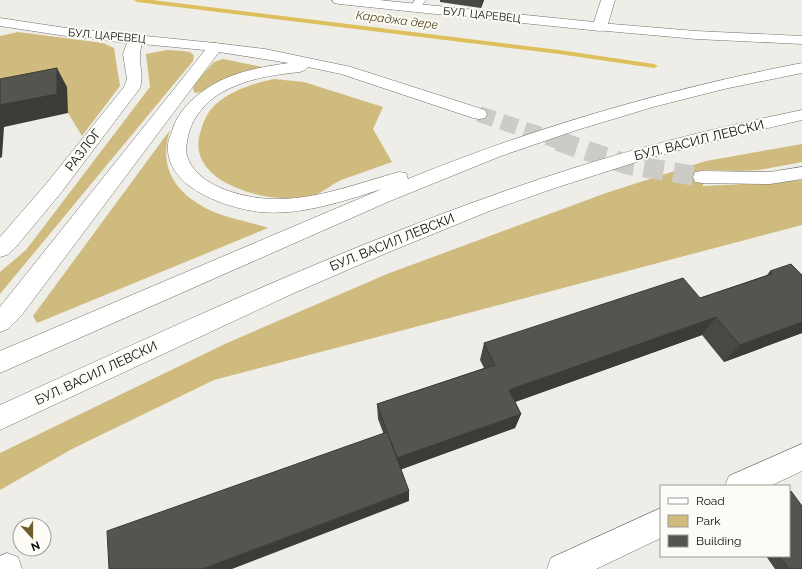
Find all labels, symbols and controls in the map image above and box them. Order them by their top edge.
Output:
street label: БУЛ. ЦАРЕВЕЦ [443,4,521,26]
water label: Караджа дере [355,8,439,32]
street label: БУЛ. ЦАРЕВЕЦ [68,26,146,46]
street label: БУЛ. ВАСИЛ ЛЕВСКИ [633,117,765,163]
street label: РАЗЛОГ [62,126,104,174]
street label: БУЛ. ВАСИЛ ЛЕВСКИ [327,210,457,274]
street label: БУЛ. ВАСИЛ ЛЕВСКИ [32,338,160,408]
legend [660,485,790,557]
text: Road [696,494,725,508]
text: Park [696,514,721,528]
north arrow [12,517,52,557]
text: Building [696,534,742,548]
text: N [29,538,42,553]

